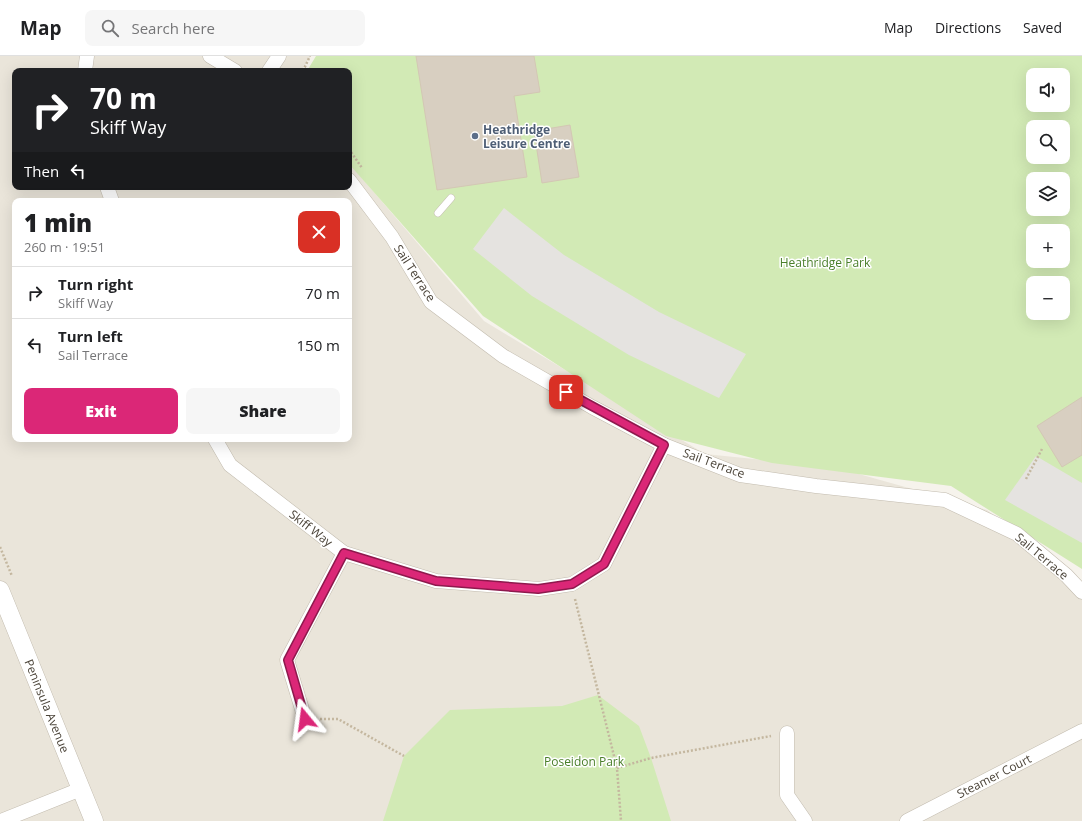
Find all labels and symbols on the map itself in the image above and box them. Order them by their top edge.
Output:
place label: Heathridge Leisure Centre [483,121,570,152]
marker: Heathridge Leisure Centre [470,131,480,141]
street label: Sail Terrace [390,241,440,305]
park label: Heathridge Park [780,254,871,271]
pin [549,375,583,409]
street label: Sail Terrace [681,444,748,482]
street label: Skiff Way [286,506,337,551]
street label: Sail Terrace [1012,529,1072,583]
street label: Peninsula Avenue [21,657,74,755]
position arrow [284,698,326,740]
street label: Steamer Court [954,750,1034,802]
park label: Poseidon Park [544,753,625,770]

